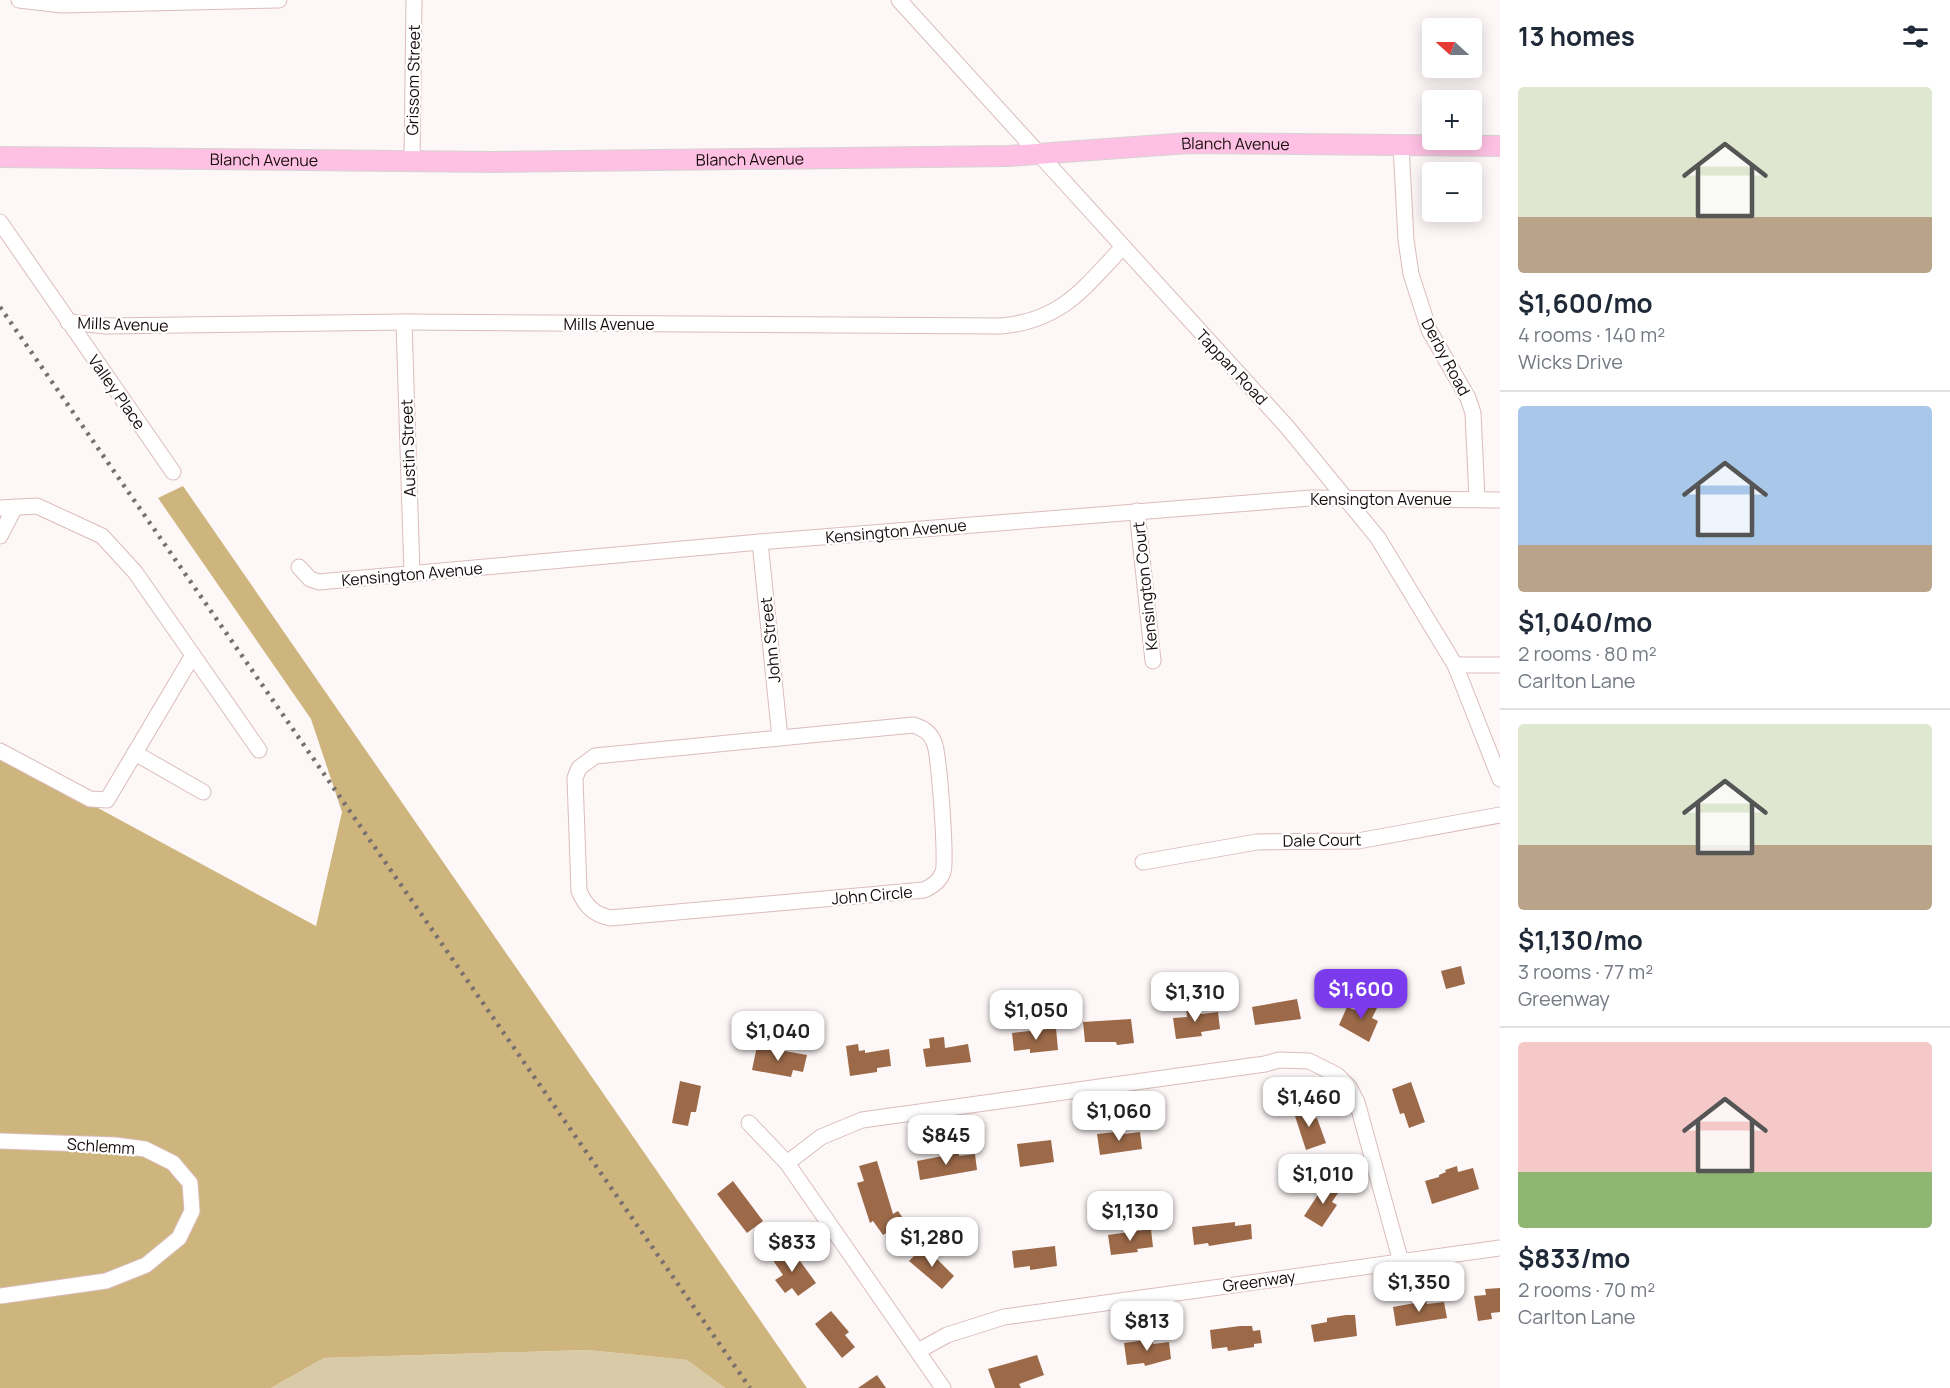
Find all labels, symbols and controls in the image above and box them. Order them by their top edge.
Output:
north arrow [1422,18,1482,78]
map controls [1422,18,1482,222]
text: 13 homes [1518,18,1635,54]
icon: filters [1899,20,1932,53]
street label: Grissom Street [401,24,425,136]
button: + [1422,90,1482,150]
icon: home [1671,126,1779,234]
street label: Blanch Avenue [1181,132,1290,155]
street label: Blanch Avenue [696,147,804,171]
street label: Blanch Avenue [210,148,318,171]
button: − [1422,162,1482,222]
text: $1,600/mo [1518,285,1653,321]
street label: Mills Avenue [77,311,169,337]
street label: Mills Avenue [563,313,655,335]
street label: Derby Road [1416,315,1476,399]
text: 4 rooms · 140 m² [1518,321,1665,348]
street label: Tappan Road [1191,324,1273,410]
text: Wicks Drive [1518,348,1623,375]
street label: Valley Place [83,350,151,434]
street label: Austin Street [395,399,421,497]
icon: home [1671,445,1779,553]
street label: Kensington Avenue [1310,488,1452,510]
street label: Kensington Avenue [824,514,968,548]
street label: Kensington Court [1127,520,1163,652]
street label: Kensington Avenue [340,557,484,591]
street label: John Street [755,596,785,684]
text: $1,040/mo [1518,604,1652,640]
text: 2 rooms · 80 m² [1518,640,1657,667]
text: Carlton Lane [1518,667,1635,694]
icon: home [1671,763,1779,871]
street label: Dale Court [1283,828,1361,852]
street label: John Circle [830,880,914,910]
text: $1,130/mo [1518,922,1643,958]
text: 3 rooms · 77 m² [1518,958,1653,985]
pin: $1,600 [1312,969,1410,1020]
pin: $1,310 [1146,972,1244,1023]
text: $1,600 [1328,975,1394,1002]
text: $1,310 [1165,978,1225,1005]
text: Greenway [1518,985,1610,1012]
pin: $1,050 [987,990,1085,1041]
text: $1,050 [1004,996,1068,1023]
pin: $1,040 [729,1011,827,1062]
text: $1,040 [745,1017,811,1044]
pin: $1,460 [1260,1077,1358,1128]
icon: home [1671,1081,1779,1189]
text: $1,460 [1277,1083,1341,1110]
pin: $1,060 [1070,1091,1168,1142]
text: $1,060 [1086,1097,1152,1124]
pin: $845 [910,1115,982,1166]
text: $845 [922,1121,970,1148]
street label: Schlemm [66,1133,136,1159]
pin: $1,010 [1274,1154,1372,1205]
text: $1,010 [1292,1160,1354,1187]
pin: $1,130 [1081,1191,1179,1242]
text: $1,130 [1101,1197,1159,1224]
pin: $1,280 [883,1217,981,1268]
pin: $833 [756,1222,828,1273]
text: $1,280 [900,1223,964,1250]
text: $833 [768,1228,816,1255]
text: $833/mo [1518,1240,1630,1276]
pin: $1,350 [1370,1262,1468,1313]
street label: Greenway [1221,1265,1297,1297]
text: $1,350 [1387,1268,1451,1295]
text: 2 rooms · 70 m² [1518,1276,1655,1303]
pin: $813 [1111,1301,1183,1352]
text: Carlton Lane [1518,1303,1635,1330]
text: $813 [1124,1307,1170,1334]

